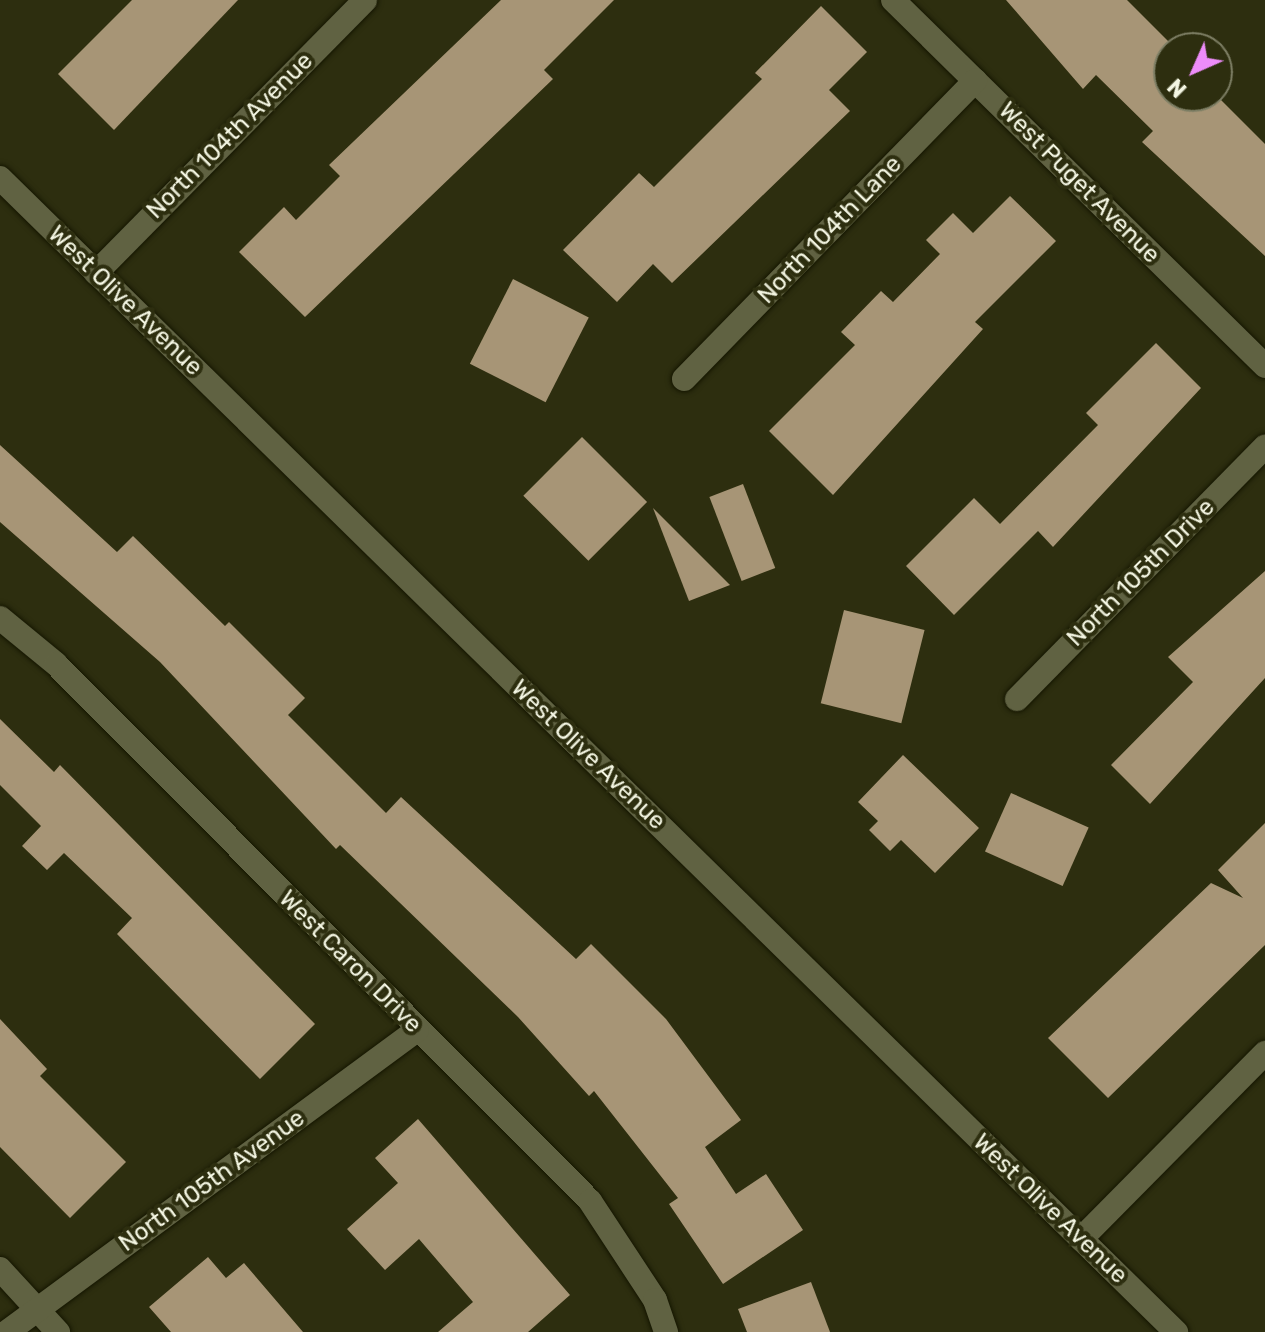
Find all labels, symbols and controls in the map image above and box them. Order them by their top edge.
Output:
north arrow [1153,32,1233,112]
street label: North 104th Avenue [141,47,319,225]
text: N [1162,73,1192,103]
street label: West Puget Avenue [992,96,1166,270]
street label: North 104th Lane [752,150,908,310]
street label: West Olive Avenue [42,220,208,382]
street label: North 105th Drive [1061,493,1221,653]
street label: West Olive Avenue [505,674,671,836]
street label: West Caron Drive [273,885,427,1039]
street label: North 105th Avenue [113,1104,311,1258]
street label: West Olive Avenue [967,1128,1133,1290]

